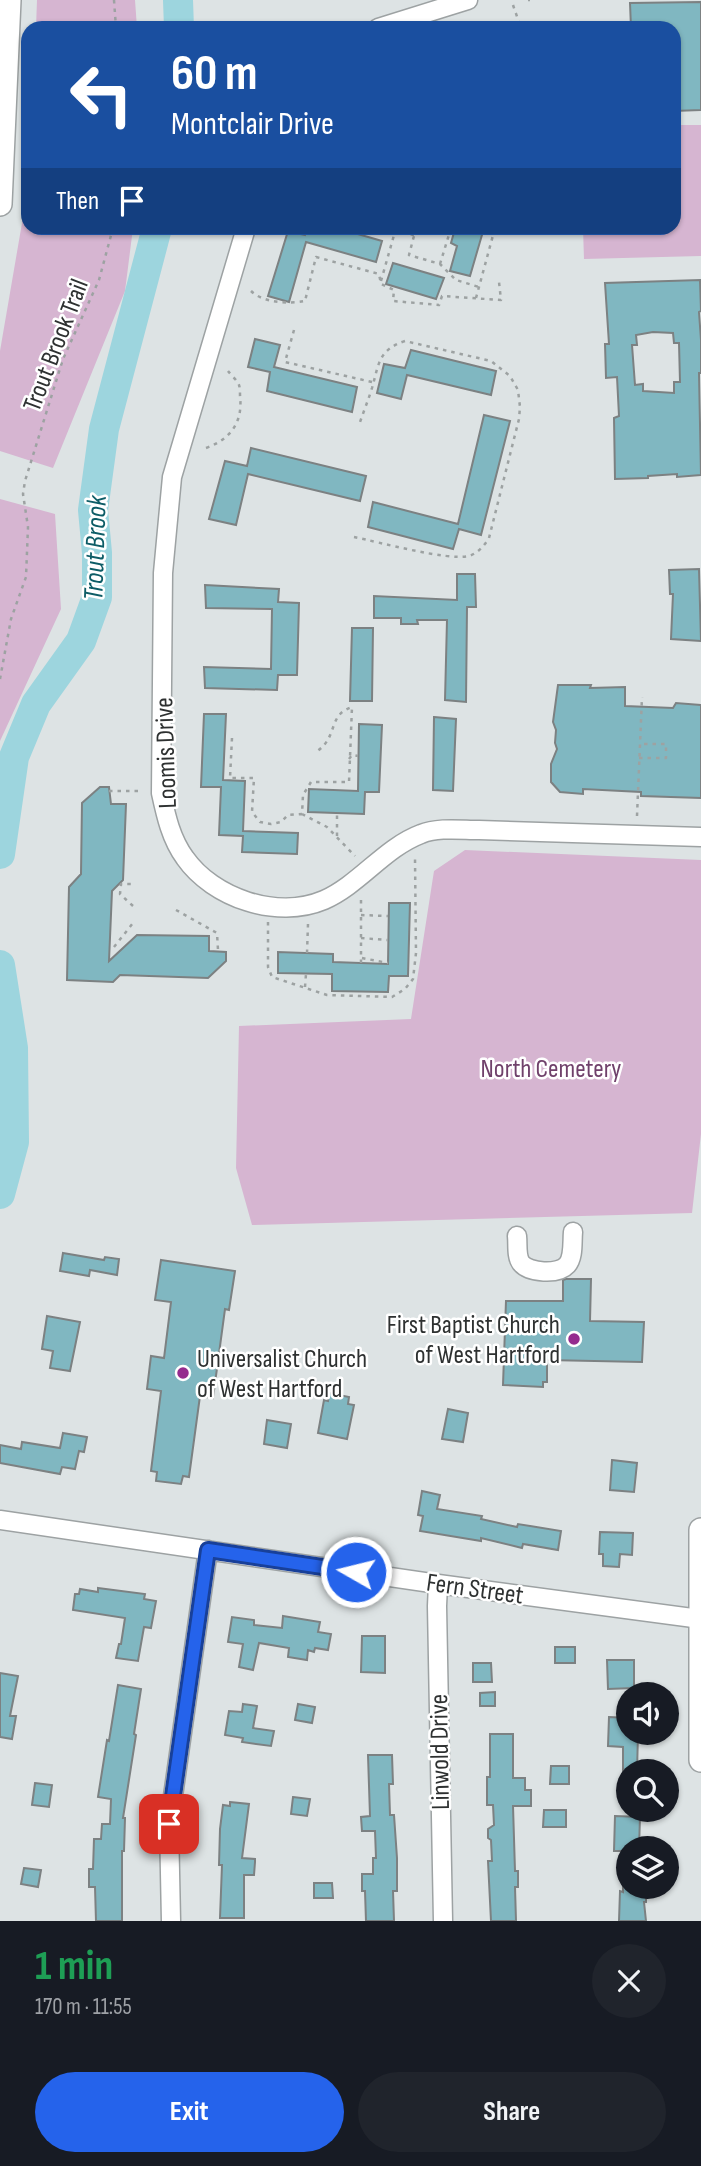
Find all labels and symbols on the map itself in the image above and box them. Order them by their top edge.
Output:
street label: Trout Brook Trail [17,275,96,416]
water label: Trout Brook [77,493,114,601]
street label: Loomis Drive [149,697,184,809]
park label: North Cemetery [481,1054,621,1085]
place label: First Baptist Church of West Hartford [387,1310,560,1371]
marker: First Baptist Church of West Hartford [566,1331,582,1347]
place label: Universalist Church of West Hartford [197,1344,367,1405]
marker: Universalist Church of West Hartford [175,1365,191,1381]
position arrow [319,1535,393,1609]
street label: Fern Street [424,1567,525,1612]
street label: Linwold Drive [424,1694,457,1810]
pin [139,1794,199,1854]

